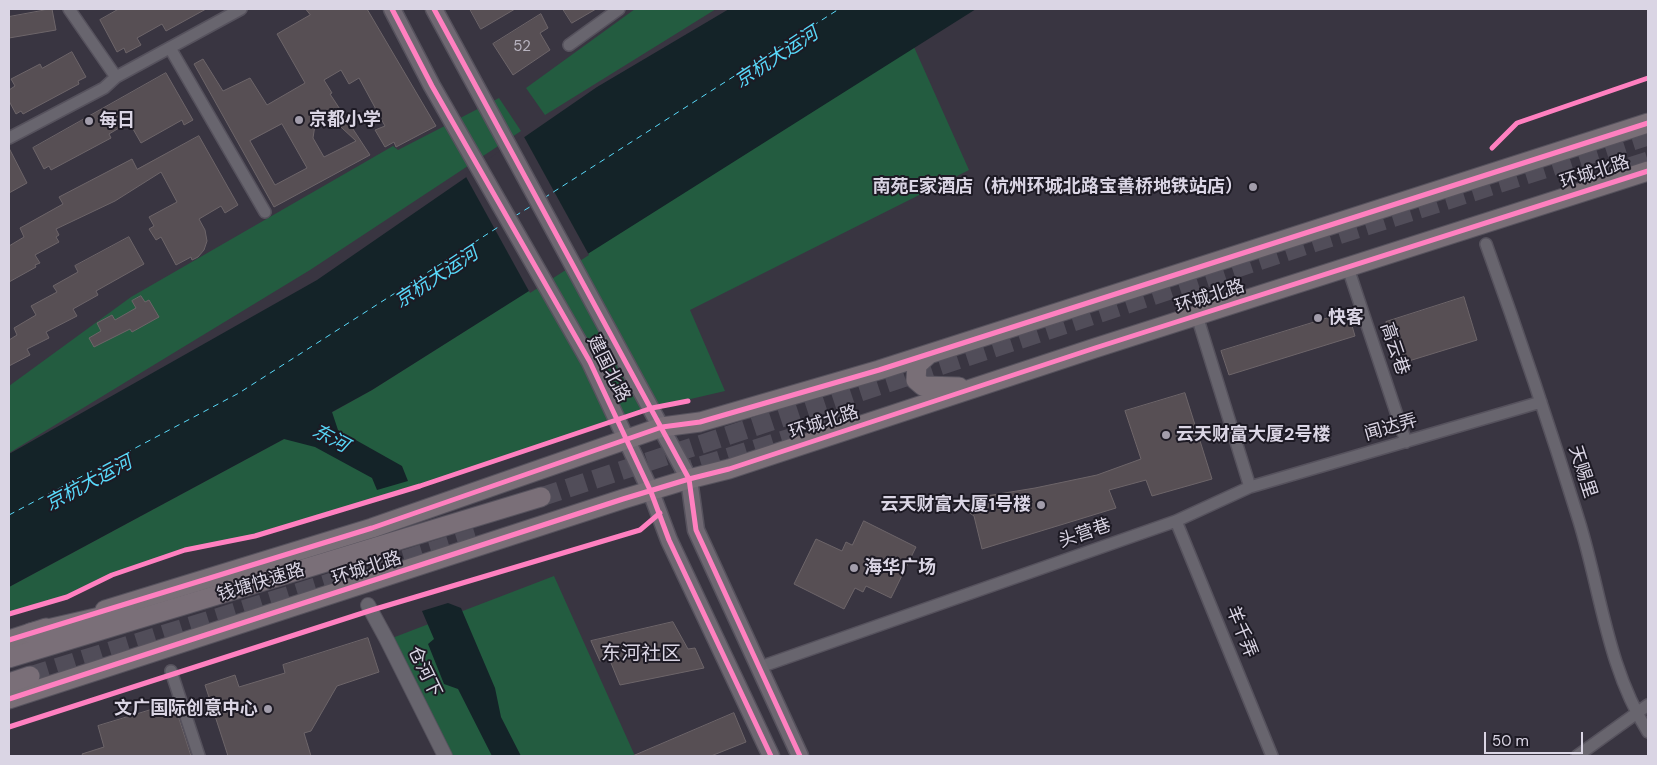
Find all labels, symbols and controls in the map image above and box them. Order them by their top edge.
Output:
water label: 京杭大运河 [731,23,823,93]
house number: 52 [513,38,531,56]
place label: 京都小学 [309,109,381,131]
place label: 每日 [99,110,135,132]
marker: 京都小学 [293,114,305,126]
marker: 每日 [83,115,95,127]
street label: 环城北路 [1557,152,1633,194]
place label: 南苑E家酒店（杭州环城北路宝善桥地铁站店） [873,176,1243,198]
marker: 南苑E家酒店（杭州环城北路宝善桥地铁站店） [1247,181,1259,193]
water label: 京杭大运河 [391,243,483,313]
street label: 环城北路 [1172,276,1248,318]
place label: 快客 [1328,307,1364,329]
marker: 快客 [1312,312,1324,324]
street label: 高云巷 [1375,320,1413,378]
street label: 建国北路 [582,332,634,406]
street label: 环城北路 [786,402,862,444]
street label: 闻达弄 [1362,410,1420,446]
water label: 东河 [308,420,352,458]
place label: 云天财富大厦2号楼 [1176,424,1330,446]
marker: 云天财富大厦2号楼 [1160,429,1172,441]
street label: 天赐里 [1563,443,1601,501]
water label: 京杭大运河 [42,452,136,516]
place label: 云天财富大厦1号楼 [880,494,1031,516]
marker: 云天财富大厦1号楼 [1035,499,1047,511]
street label: 头营巷 [1056,515,1114,553]
street label: 环城北路 [329,548,405,590]
place label: 海华广场 [864,557,936,579]
street label: 钱塘快速路 [215,560,307,606]
marker: 海华广场 [848,562,860,574]
street label: 羊千弄 [1221,603,1261,661]
street label: 仓河下 [402,643,446,701]
district label: 东河社区 [601,643,681,667]
place label: 文广国际创意中心 [114,698,258,720]
marker: 文广国际创意中心 [262,703,274,715]
scale bar [1487,722,1586,754]
text: 50 m [1492,731,1529,751]

